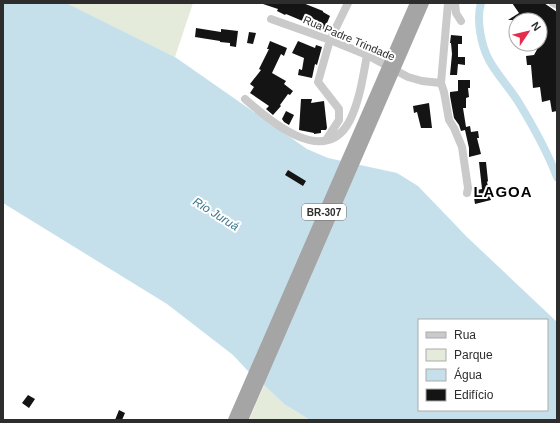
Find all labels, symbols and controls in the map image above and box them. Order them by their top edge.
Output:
north arrow [508,12,548,52]
street label: Rua Padre Trindade [301,13,397,63]
text: N [529,20,543,33]
district label: LAGOA [473,183,533,200]
water label: Rio Juruá [191,194,242,234]
road number: BR-307 [302,204,346,220]
legend [418,319,548,411]
text: Rua [454,328,476,342]
text: Parque [454,348,493,362]
text: Água [454,367,482,382]
text: Edifício [454,388,494,402]

